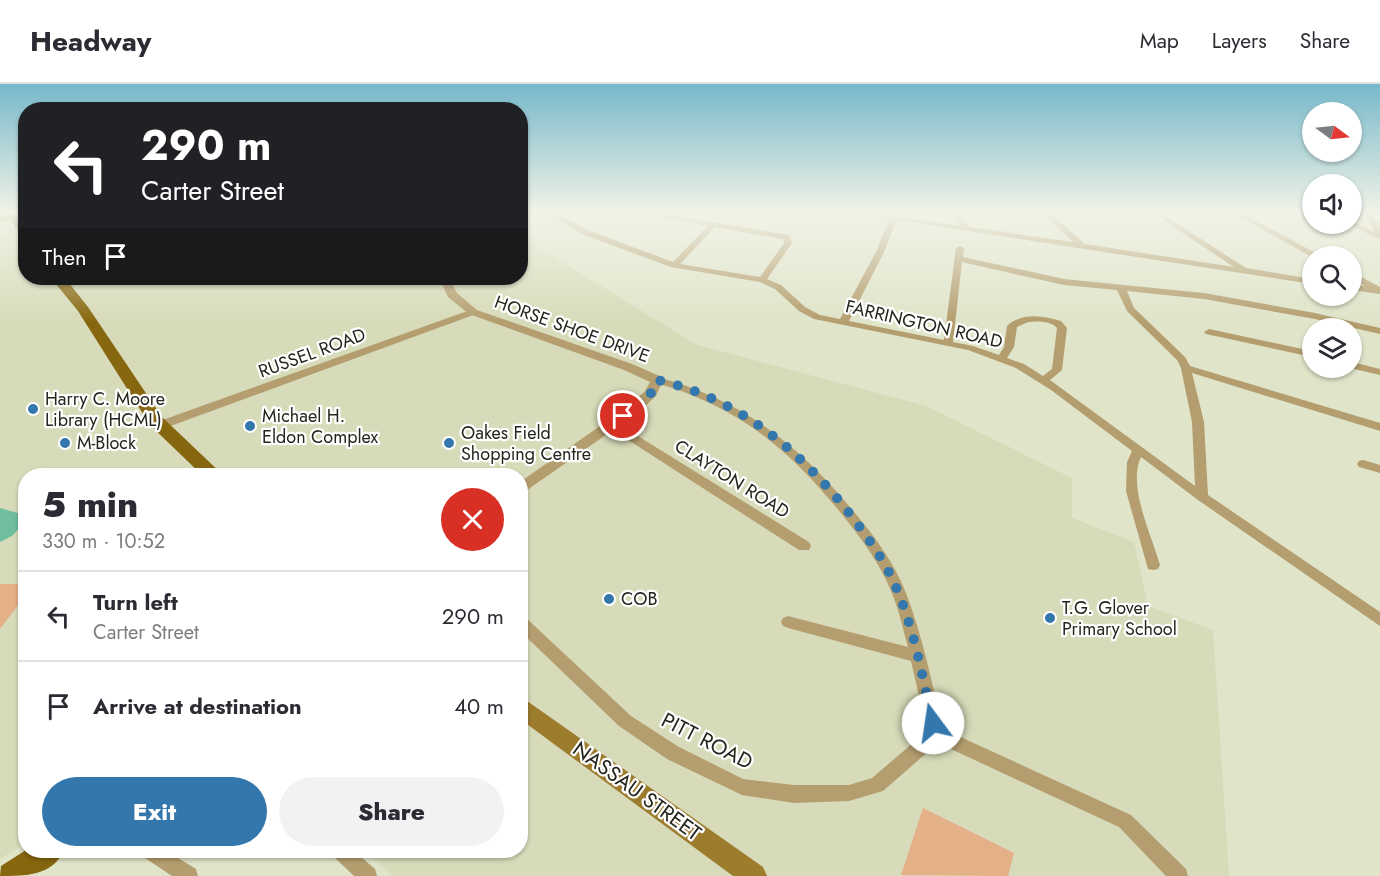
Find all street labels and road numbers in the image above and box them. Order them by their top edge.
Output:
street label: HORSE SHOE DRIVE [491,289,653,369]
street label: FARRINGTON ROAD [843,293,1005,355]
street label: RUSSEL ROAD [255,322,369,384]
street label: CLAYTON ROAD [669,433,795,525]
street label: PITT ROAD [656,705,758,777]
street label: NASSAU STREET [567,734,708,848]

